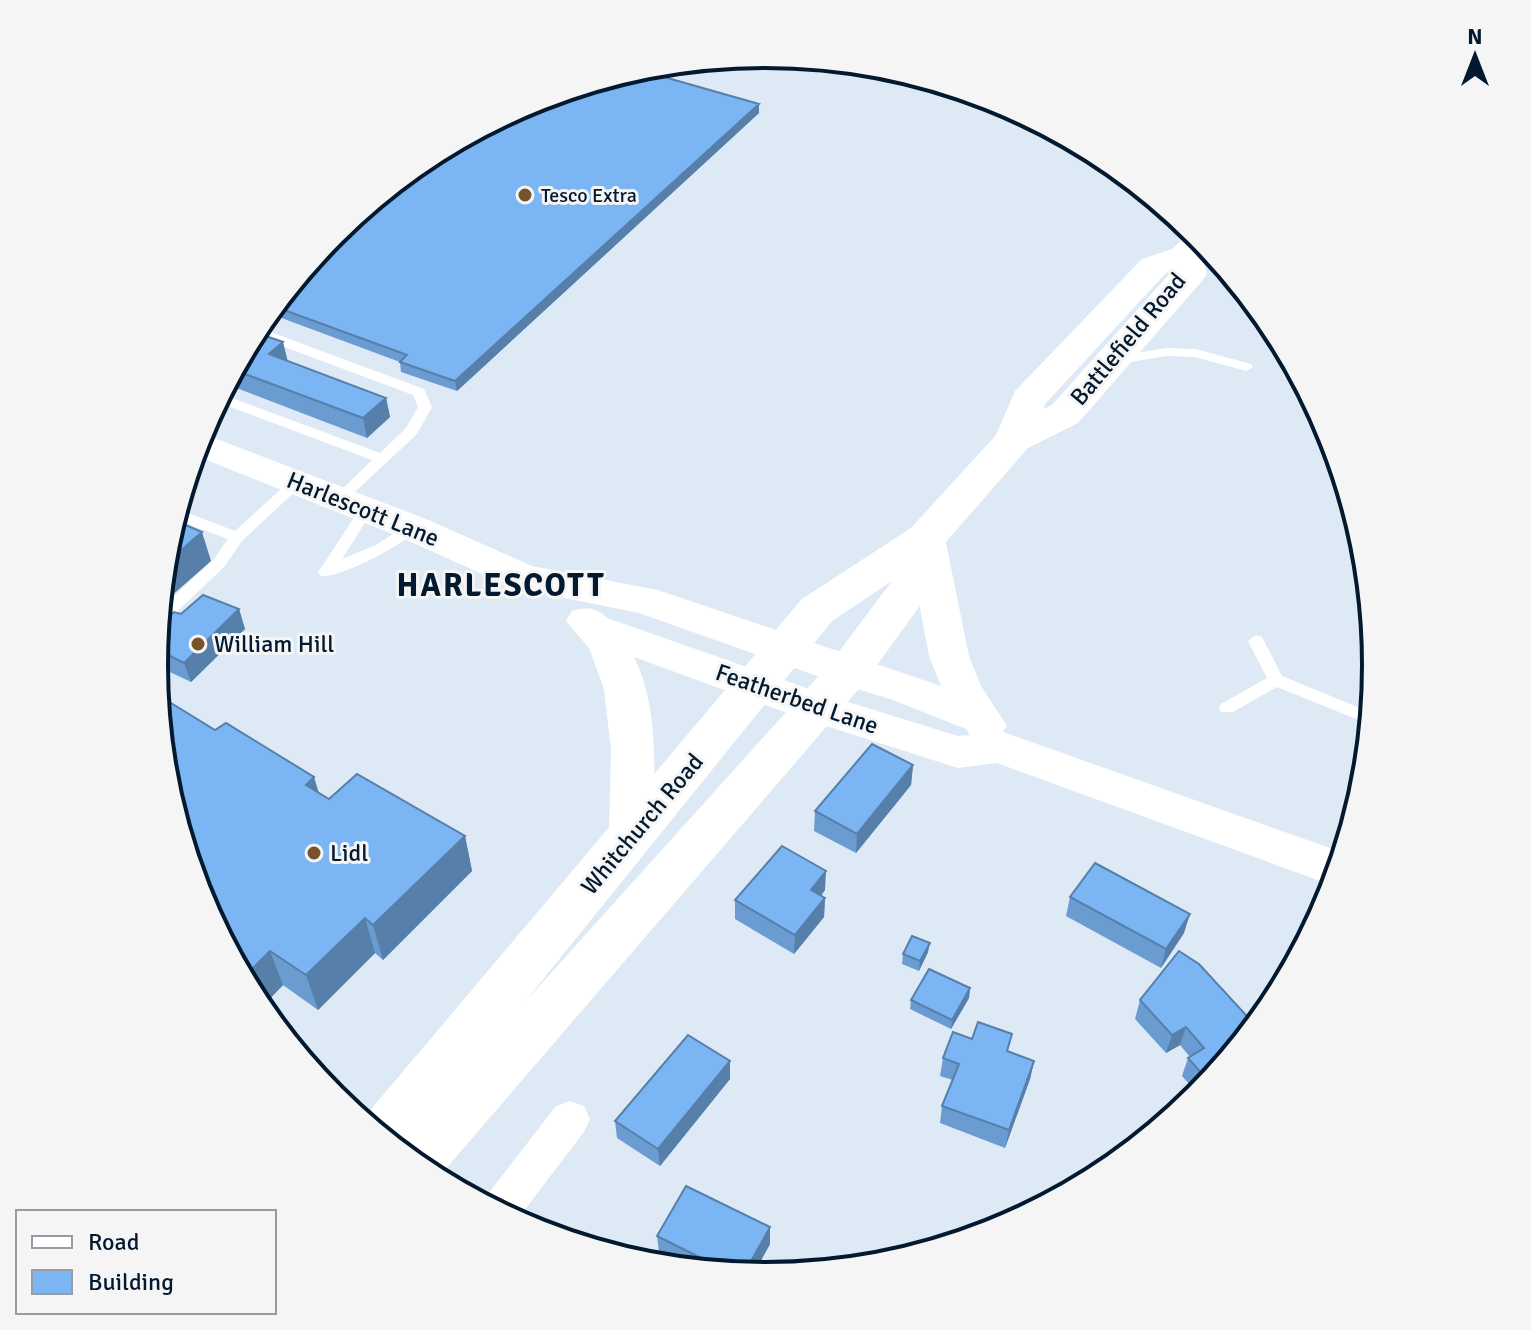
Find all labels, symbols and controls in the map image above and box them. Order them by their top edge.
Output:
north arrow [1435,16,1515,96]
text: N [1467,23,1483,50]
place label: Tesco Extra [541,183,637,208]
marker: Tesco Extra [516,186,534,204]
street label: Battlefield Road [1064,266,1192,412]
street label: Harlescott Lane [282,465,444,553]
district label: HARLESCOTT [397,566,605,605]
place label: William Hill [214,629,334,659]
marker: William Hill [189,635,207,653]
street label: Featherbed Lane [712,657,882,741]
street label: Whitchurch Road [574,747,710,901]
place label: Lidl [330,838,368,868]
marker: Lidl [305,844,323,862]
legend [16,1210,276,1314]
text: Road [88,1227,139,1257]
text: Building [88,1267,174,1297]

